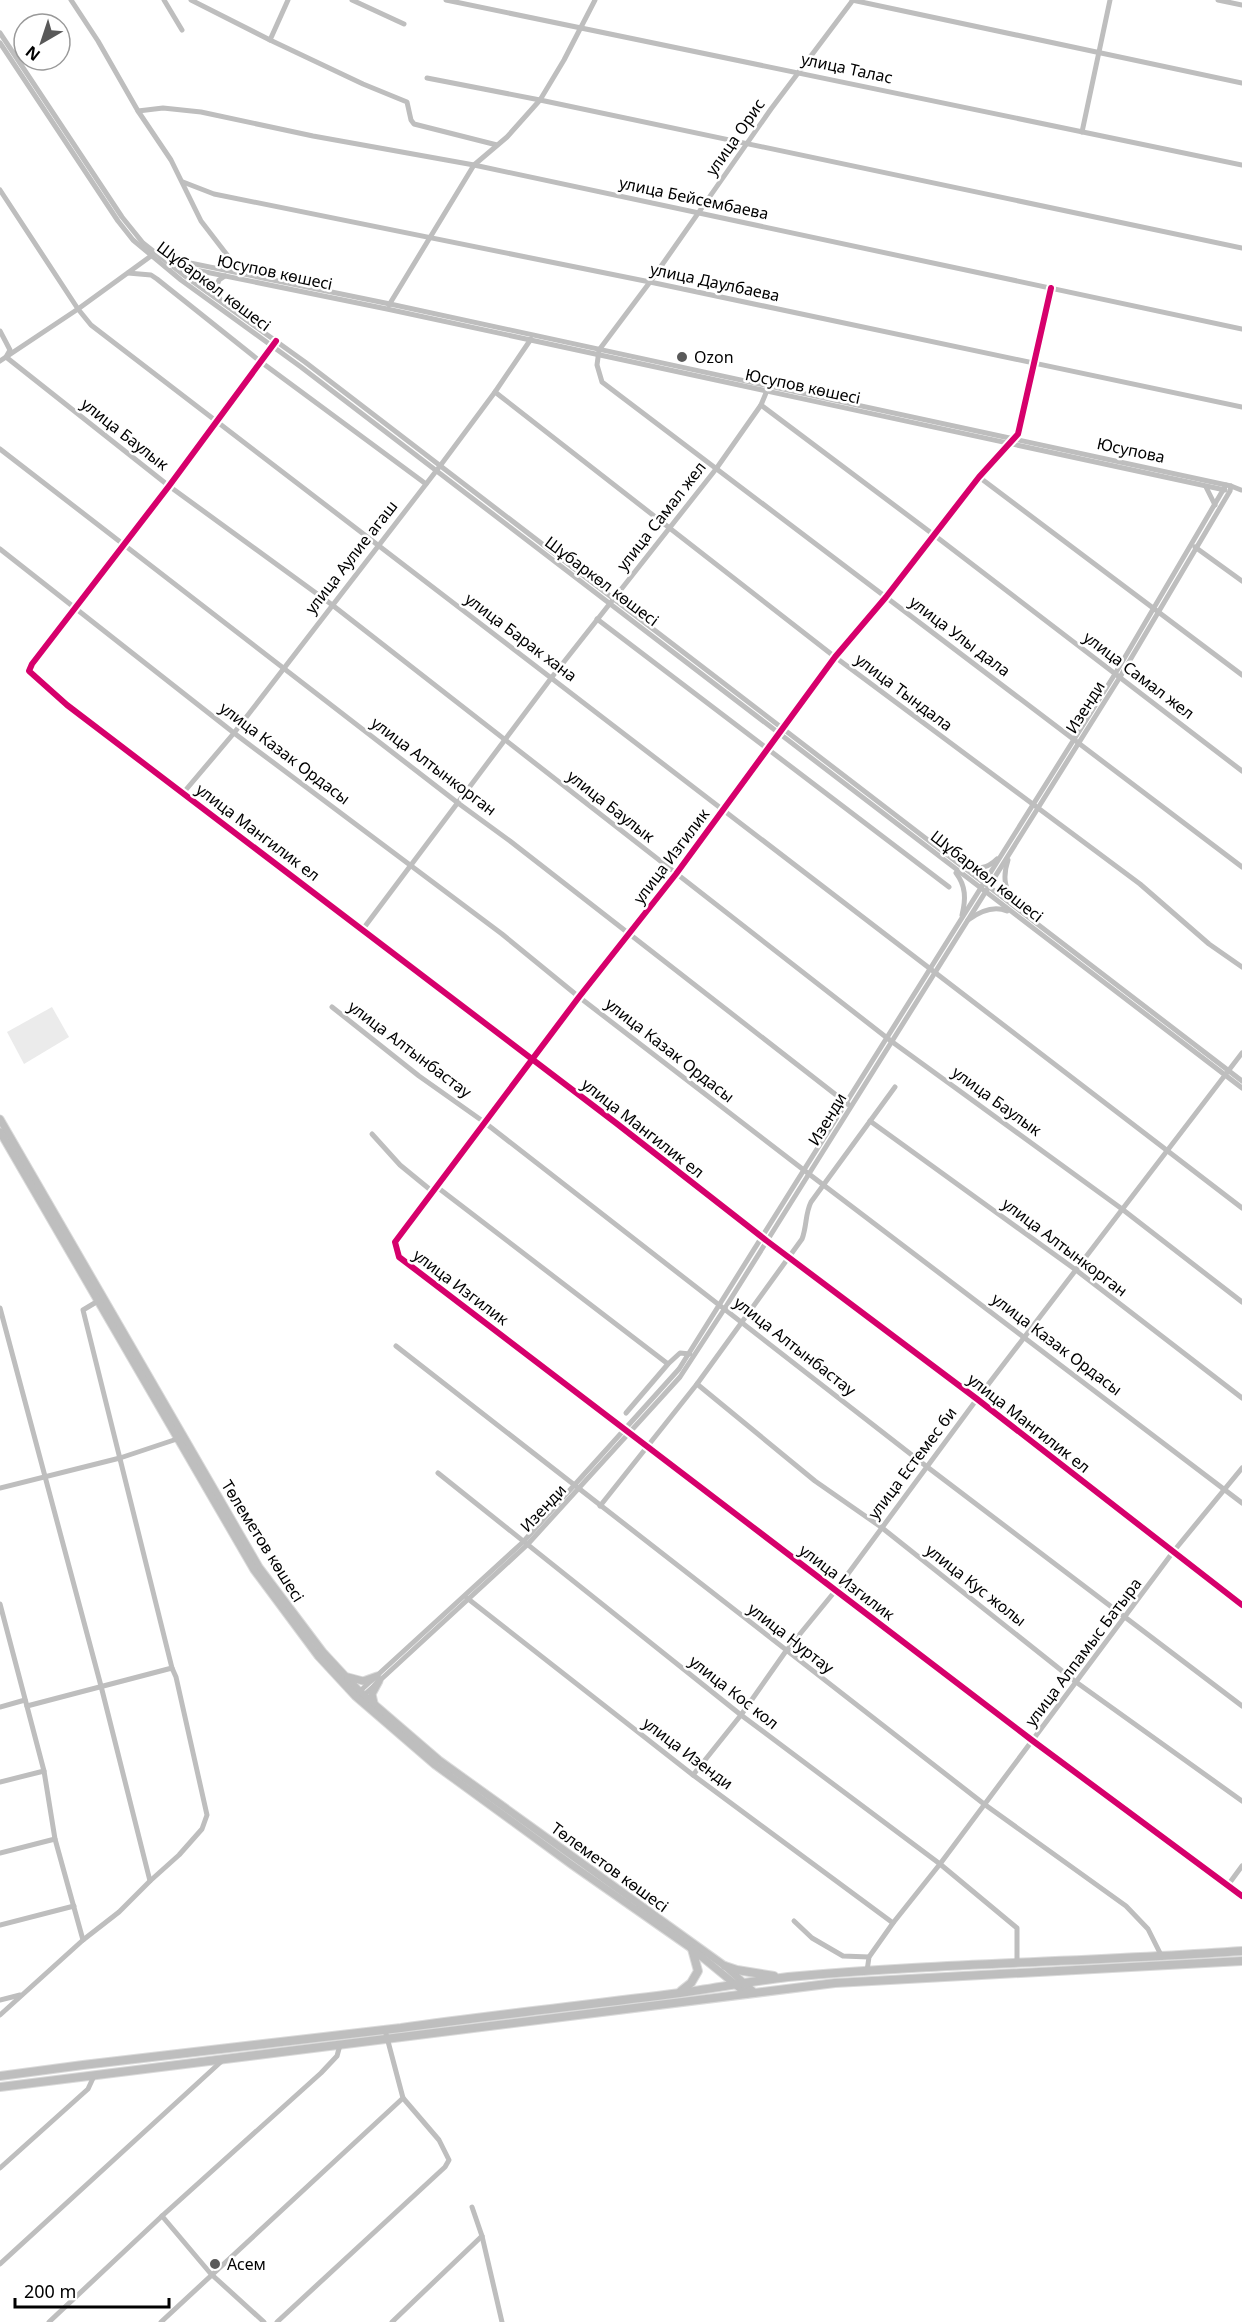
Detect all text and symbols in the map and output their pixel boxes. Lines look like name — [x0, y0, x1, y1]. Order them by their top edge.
north arrow — [12, 12, 72, 72]
text: N — [21, 41, 45, 66]
street label: улица Талас — [799, 48, 895, 88]
street label: улица Орис — [700, 94, 770, 180]
street label: улица Бейсембаева — [617, 171, 771, 225]
street label: Шұбаркөл көшесі — [153, 236, 275, 336]
street label: Юсупов көшесі — [215, 249, 335, 295]
street label: улица Даулбаева — [648, 258, 782, 306]
place label: Ozon — [694, 346, 734, 368]
marker: Ozon — [675, 350, 689, 364]
street label: Юсупов көшесі — [743, 363, 863, 409]
street label: улица Баулык — [77, 393, 174, 475]
street label: Юсупова — [1095, 432, 1167, 468]
street label: улица Самал жел — [611, 457, 711, 575]
street label: улица Аулие агаш — [300, 496, 402, 618]
street label: Шұбаркөл көшесі — [541, 531, 663, 631]
street label: улица Барак хана — [460, 588, 582, 686]
street label: улица Улы дала — [905, 591, 1015, 681]
street label: улица Самал жел — [1079, 626, 1199, 724]
street label: улица Тындала — [851, 648, 957, 736]
street label: Изенди — [1060, 676, 1110, 738]
street label: улица Казак Ордасы — [215, 697, 355, 809]
street label: улица Алтынкорган — [367, 712, 501, 820]
street label: улица Баулык — [563, 765, 660, 847]
street label: улица Мангилик ел — [192, 778, 324, 886]
street label: улица Изгилик — [628, 803, 714, 908]
street label: Шұбаркөл көшесі — [926, 825, 1048, 927]
street label: улица Казак Ордасы — [601, 993, 739, 1107]
street label: улица Алтынбастау — [344, 995, 477, 1103]
street label: улица Баулык — [948, 1061, 1047, 1141]
street label: улица Мангилик ел — [577, 1073, 709, 1183]
street label: Изенди — [803, 1088, 851, 1150]
street label: улица Алтынкорган — [998, 1193, 1132, 1301]
street label: улица Изгилик — [409, 1244, 514, 1330]
street label: улица Казак Ордасы — [987, 1288, 1127, 1400]
street label: улица Алтынбастау — [729, 1291, 861, 1401]
street label: улица Мангилик ел — [963, 1368, 1095, 1478]
street label: улица Естемес би — [863, 1402, 961, 1524]
street label: Төлеметов көшесі — [217, 1476, 309, 1606]
street label: Изенди — [515, 1479, 571, 1537]
street label: улица Изгилик — [795, 1539, 900, 1625]
street label: улица Кус жолы — [921, 1539, 1031, 1631]
street label: улица Алпамыс Батыра — [1020, 1573, 1146, 1731]
street label: улица Нуртау — [743, 1597, 839, 1679]
street label: улица Кос кол — [685, 1650, 783, 1734]
street label: улица Изенди — [638, 1712, 738, 1794]
street label: Төлеметов көшесі — [547, 1817, 673, 1917]
place label: Асем — [227, 2253, 266, 2275]
marker: Асем — [208, 2257, 222, 2271]
scale bar — [15, 2271, 170, 2309]
text: 200 m — [24, 2279, 76, 2303]

